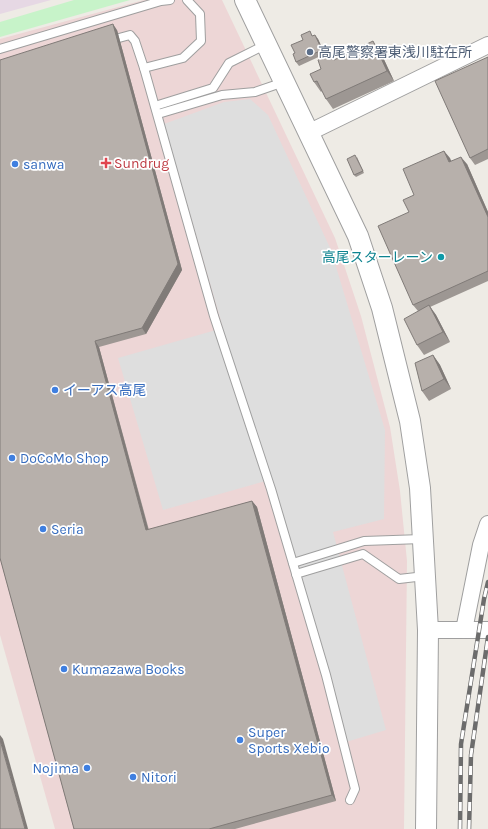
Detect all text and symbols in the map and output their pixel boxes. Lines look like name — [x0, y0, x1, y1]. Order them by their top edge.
place label: 高尾警察署東浅川駐在所 — [318, 44, 472, 61]
marker: 高尾警察署東浅川駐在所 — [305, 47, 315, 57]
place label: Sundrug — [114, 155, 169, 172]
place label: sanwa — [23, 156, 64, 173]
marker: Sundrug — [101, 158, 111, 168]
marker: sanwa — [10, 159, 20, 169]
place label: 高尾スターレーン — [322, 249, 433, 266]
marker: 高尾スターレーン — [436, 252, 446, 262]
place label: イーアス高尾 — [63, 382, 146, 399]
marker: イーアス高尾 — [50, 385, 60, 395]
place label: DoCoMo Shop — [20, 450, 109, 467]
marker: DoCoMo Shop — [7, 453, 17, 463]
place label: Seria — [51, 521, 84, 538]
marker: Seria — [38, 524, 48, 534]
place label: Kumazawa Books — [72, 661, 185, 678]
marker: Kumazawa Books — [59, 664, 69, 674]
place label: Super Sports Xebio — [248, 724, 330, 757]
marker: Super Sports Xebio — [235, 735, 245, 745]
place label: Nojima — [32, 760, 79, 777]
marker: Nojima — [82, 763, 92, 773]
place label: Nitori — [141, 769, 177, 786]
marker: Nitori — [128, 772, 138, 782]

